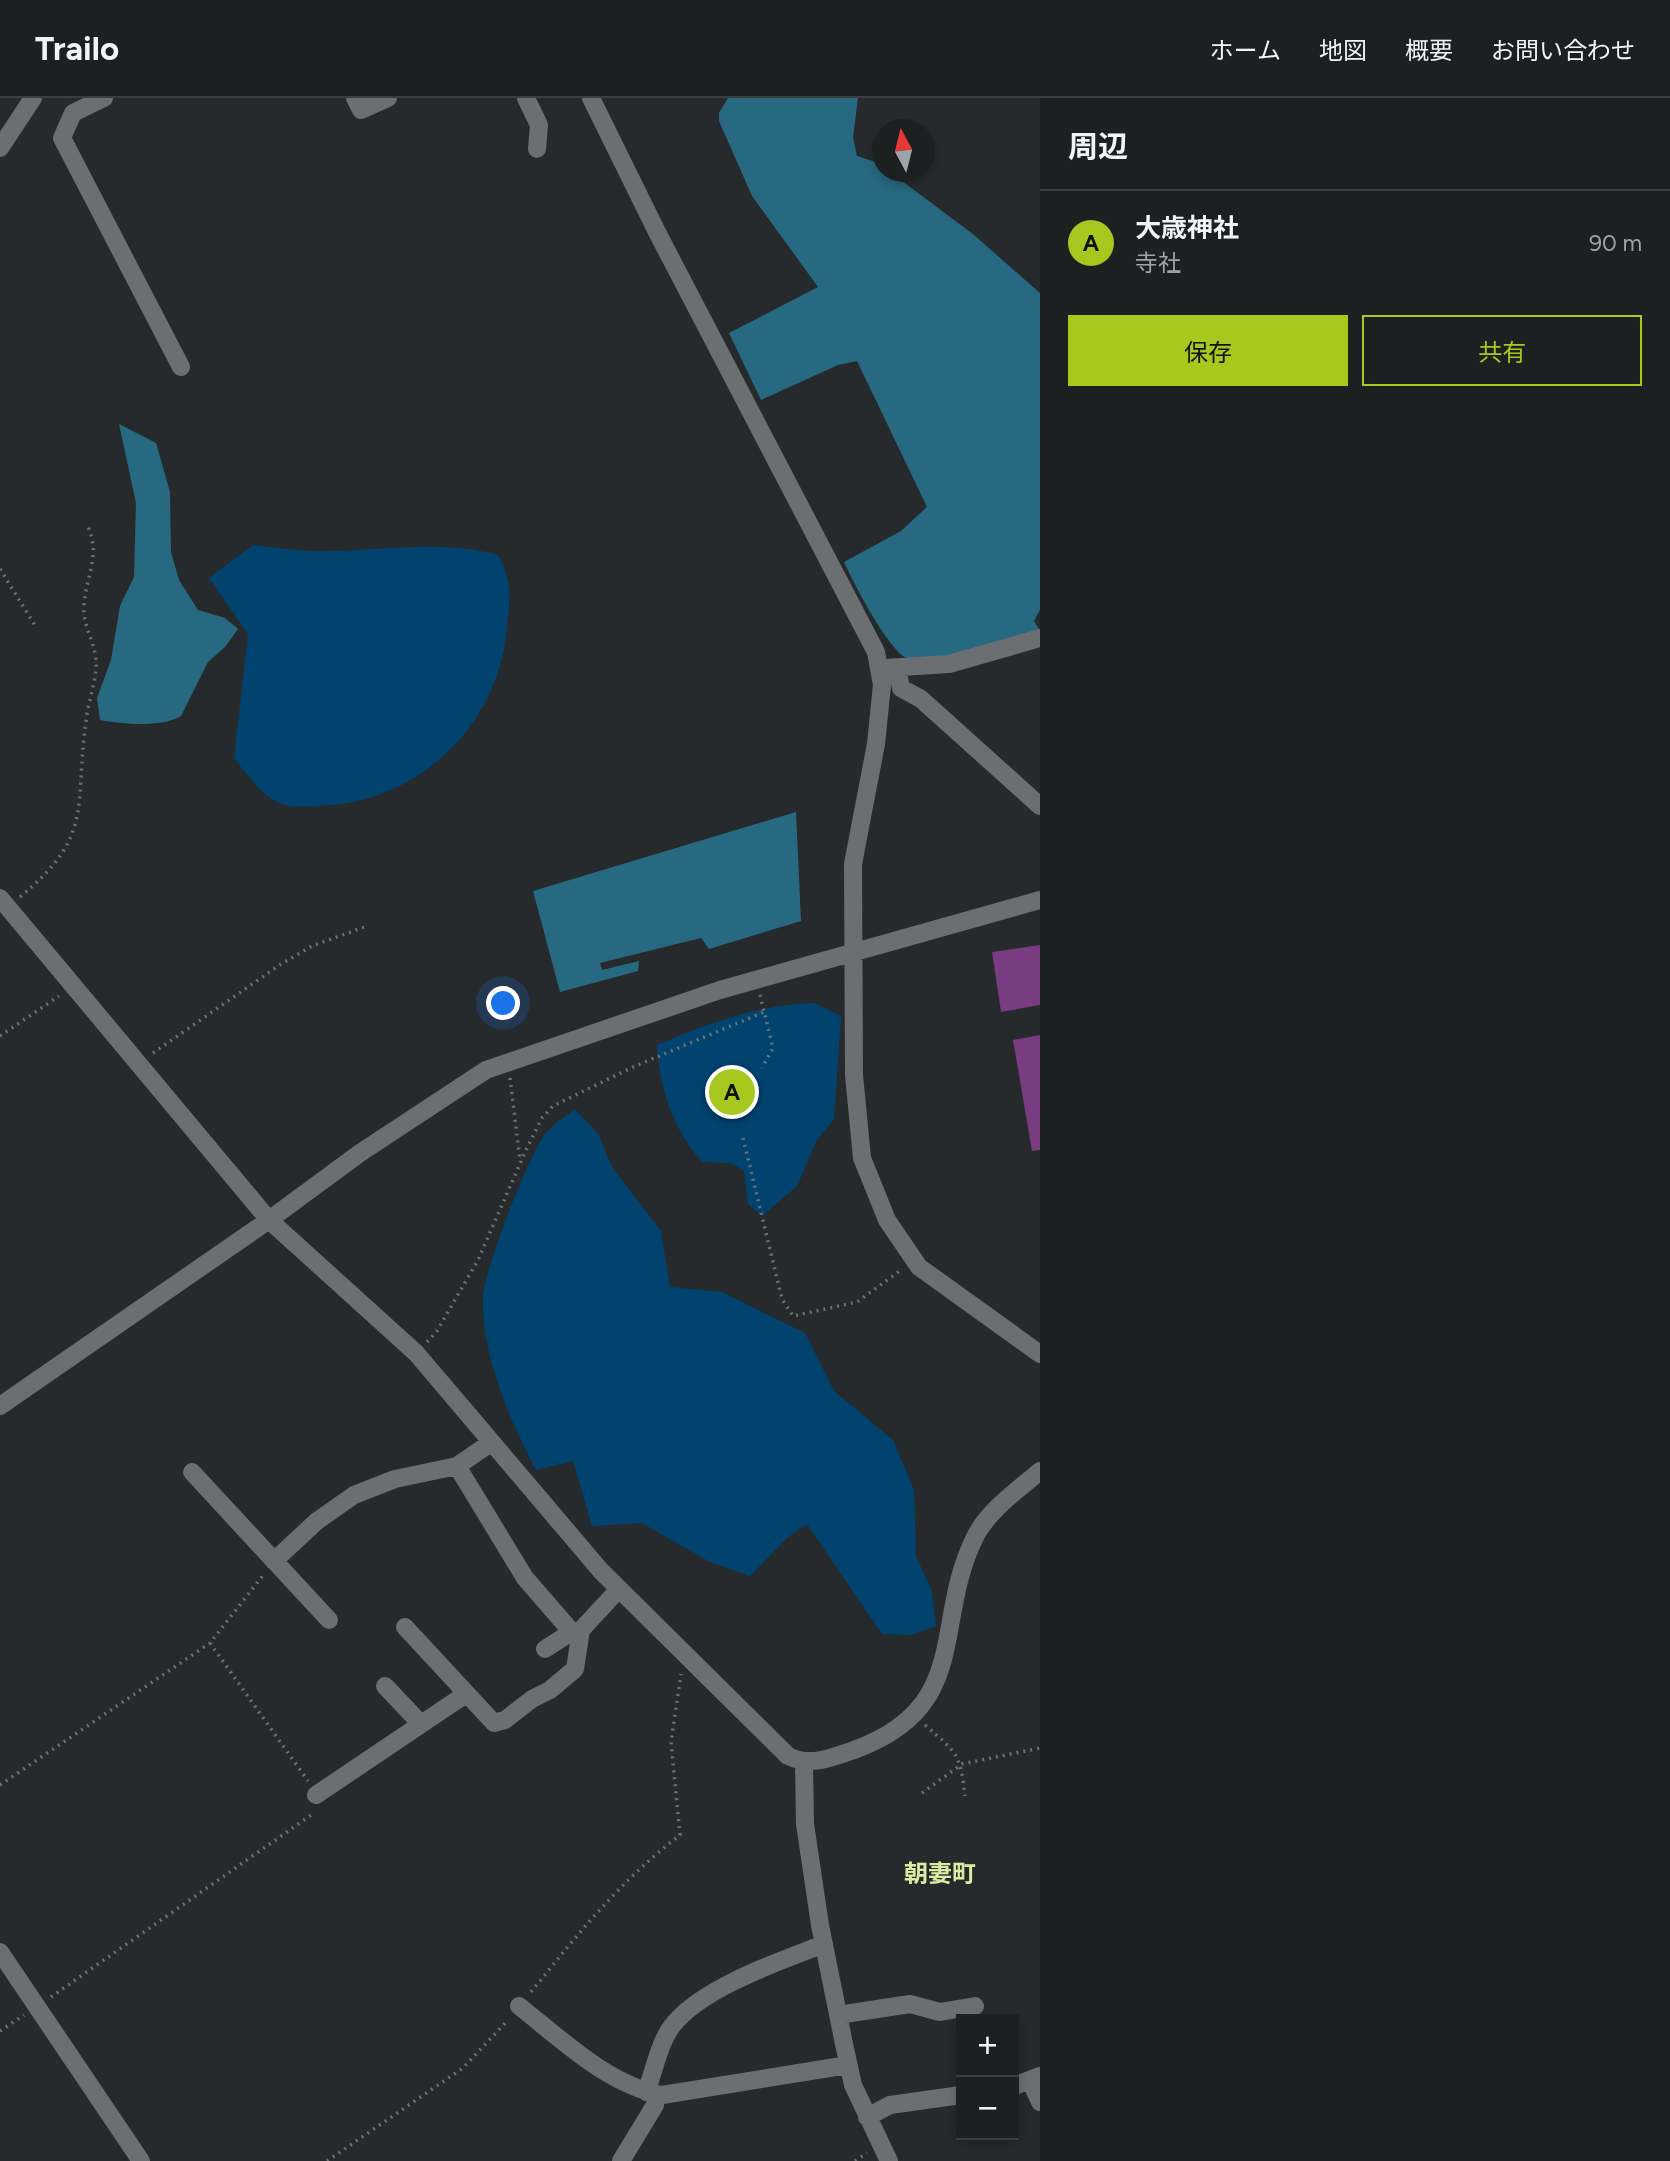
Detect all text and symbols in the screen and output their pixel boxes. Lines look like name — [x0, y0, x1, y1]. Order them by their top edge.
text: Trailo — [35, 29, 119, 68]
text: ホーム — [1210, 36, 1281, 65]
text: 地図 — [1319, 36, 1367, 65]
text: 概要 — [1405, 36, 1453, 65]
text: お問い合わせ — [1491, 36, 1635, 65]
north arrow — [872, 119, 935, 182]
text: 周辺 — [1068, 128, 1128, 165]
text: 大歳神社 — [1135, 212, 1239, 244]
text: A — [1083, 229, 1099, 257]
text: 90 m — [1589, 229, 1642, 257]
text: 寺社 — [1135, 249, 1181, 277]
button: 保存 — [1068, 315, 1348, 386]
button: 共有 — [1362, 315, 1642, 386]
your location — [486, 986, 520, 1020]
pin: A — [709, 1066, 755, 1118]
district label: 朝妻町 — [904, 1859, 976, 1888]
map controls — [956, 2014, 1019, 2140]
button: + — [956, 2014, 1019, 2077]
button: − — [956, 2077, 1019, 2140]

